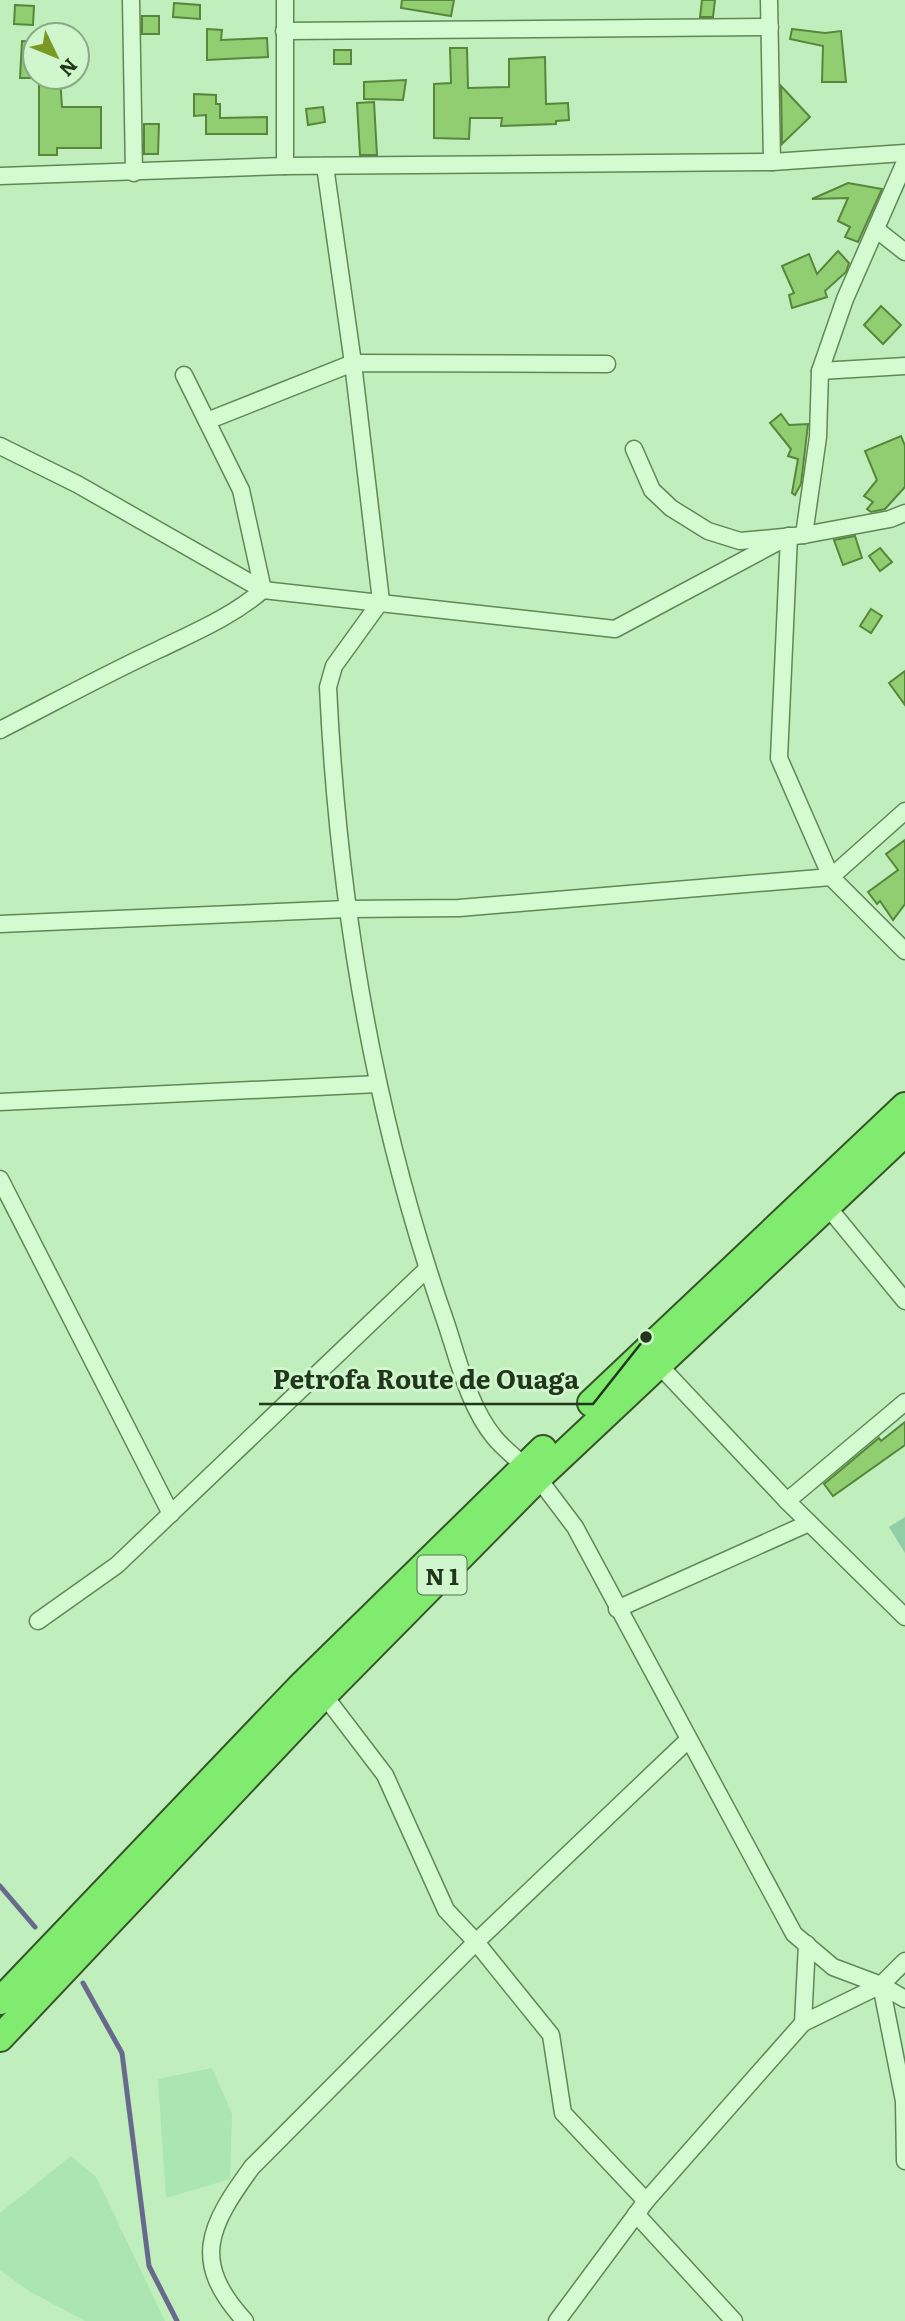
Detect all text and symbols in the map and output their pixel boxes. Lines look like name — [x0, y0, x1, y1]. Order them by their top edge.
north arrow — [21, 21, 91, 91]
text: N — [53, 53, 85, 84]
callout: Petrofa Route de Ouaga — [259, 1357, 593, 1404]
text: Petrofa Route de Ouaga — [273, 1358, 579, 1397]
road number: N 1 — [418, 1556, 466, 1594]

